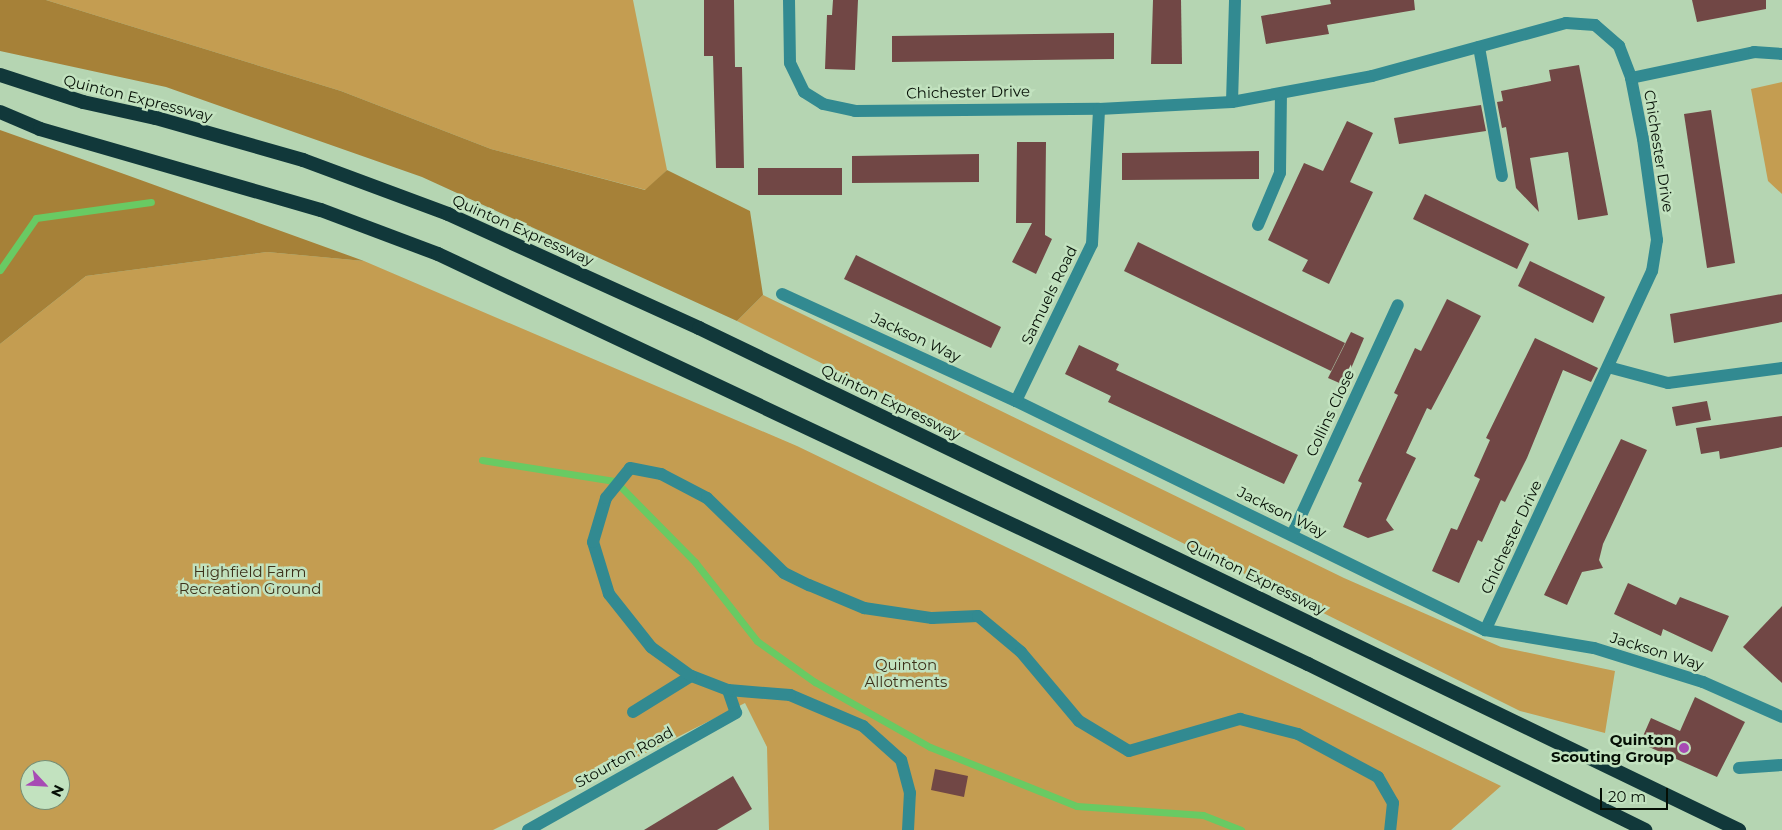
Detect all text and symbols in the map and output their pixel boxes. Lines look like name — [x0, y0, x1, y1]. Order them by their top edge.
street label: Quinton Expressway — [62, 71, 214, 125]
street label: Chichester Drive — [906, 82, 1030, 102]
street label: Chichester Drive — [1640, 88, 1678, 214]
street label: Quinton Expressway — [449, 191, 597, 269]
street label: Samuels Road — [1017, 243, 1081, 347]
street label: Jackson Way — [868, 308, 964, 366]
street label: Quinton Expressway — [818, 360, 964, 444]
street label: Collins Close — [1302, 367, 1358, 459]
street label: Chichester Drive — [1477, 477, 1545, 597]
street label: Jackson Way — [1235, 483, 1329, 541]
street label: Quinton Expressway — [1183, 535, 1329, 619]
park label: Highfield Farm Recreation Ground — [179, 562, 321, 597]
street label: Jackson Way — [1608, 628, 1706, 674]
park label: Quinton Allotments — [865, 655, 947, 690]
street label: Stourton Road — [572, 723, 676, 791]
place label: Quinton Scouting Group — [1551, 730, 1674, 765]
marker: Quinton Scouting Group — [1678, 742, 1690, 754]
north arrow — [20, 760, 70, 810]
scale bar — [1602, 778, 1670, 810]
text: N — [47, 782, 68, 800]
text: 20 m — [1608, 787, 1646, 806]

